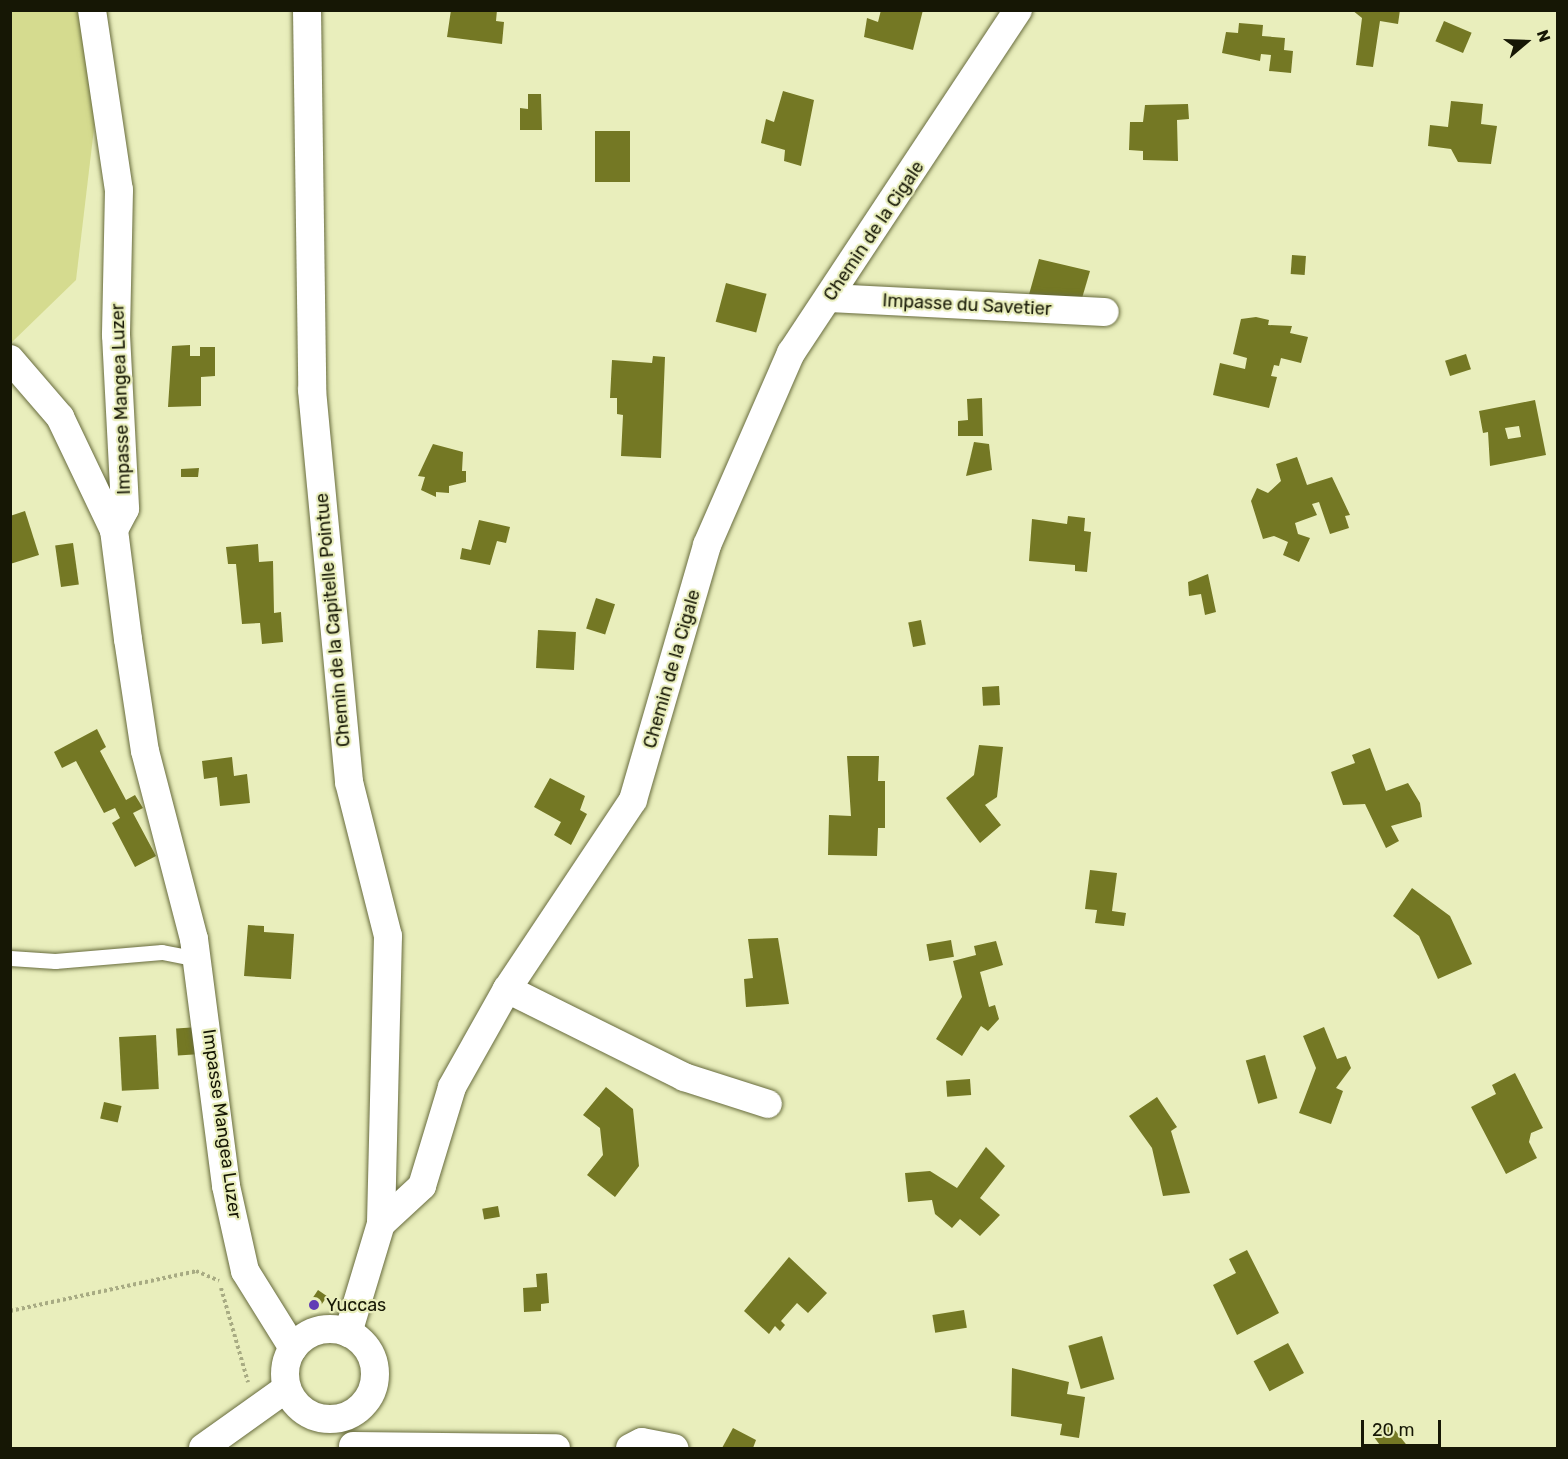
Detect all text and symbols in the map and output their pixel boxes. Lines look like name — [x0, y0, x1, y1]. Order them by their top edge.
north arrow — [1496, 12, 1556, 72]
text: N — [1533, 27, 1554, 45]
street label: Chemin de la Cigale — [819, 157, 929, 305]
street label: Impasse du Savetier — [882, 290, 1052, 320]
street label: Impasse Mangea Luzer — [107, 303, 135, 495]
street label: Chemin de la Capitelle Pointue — [311, 492, 355, 748]
street label: Chemin de la Cigale — [639, 587, 705, 751]
street label: Impasse Mangea Luzer — [198, 1028, 246, 1220]
place label: Yuccas — [326, 1294, 386, 1316]
marker: Yuccas — [307, 1298, 321, 1312]
scale bar — [1364, 1408, 1444, 1446]
text: 20 m — [1372, 1419, 1414, 1441]

